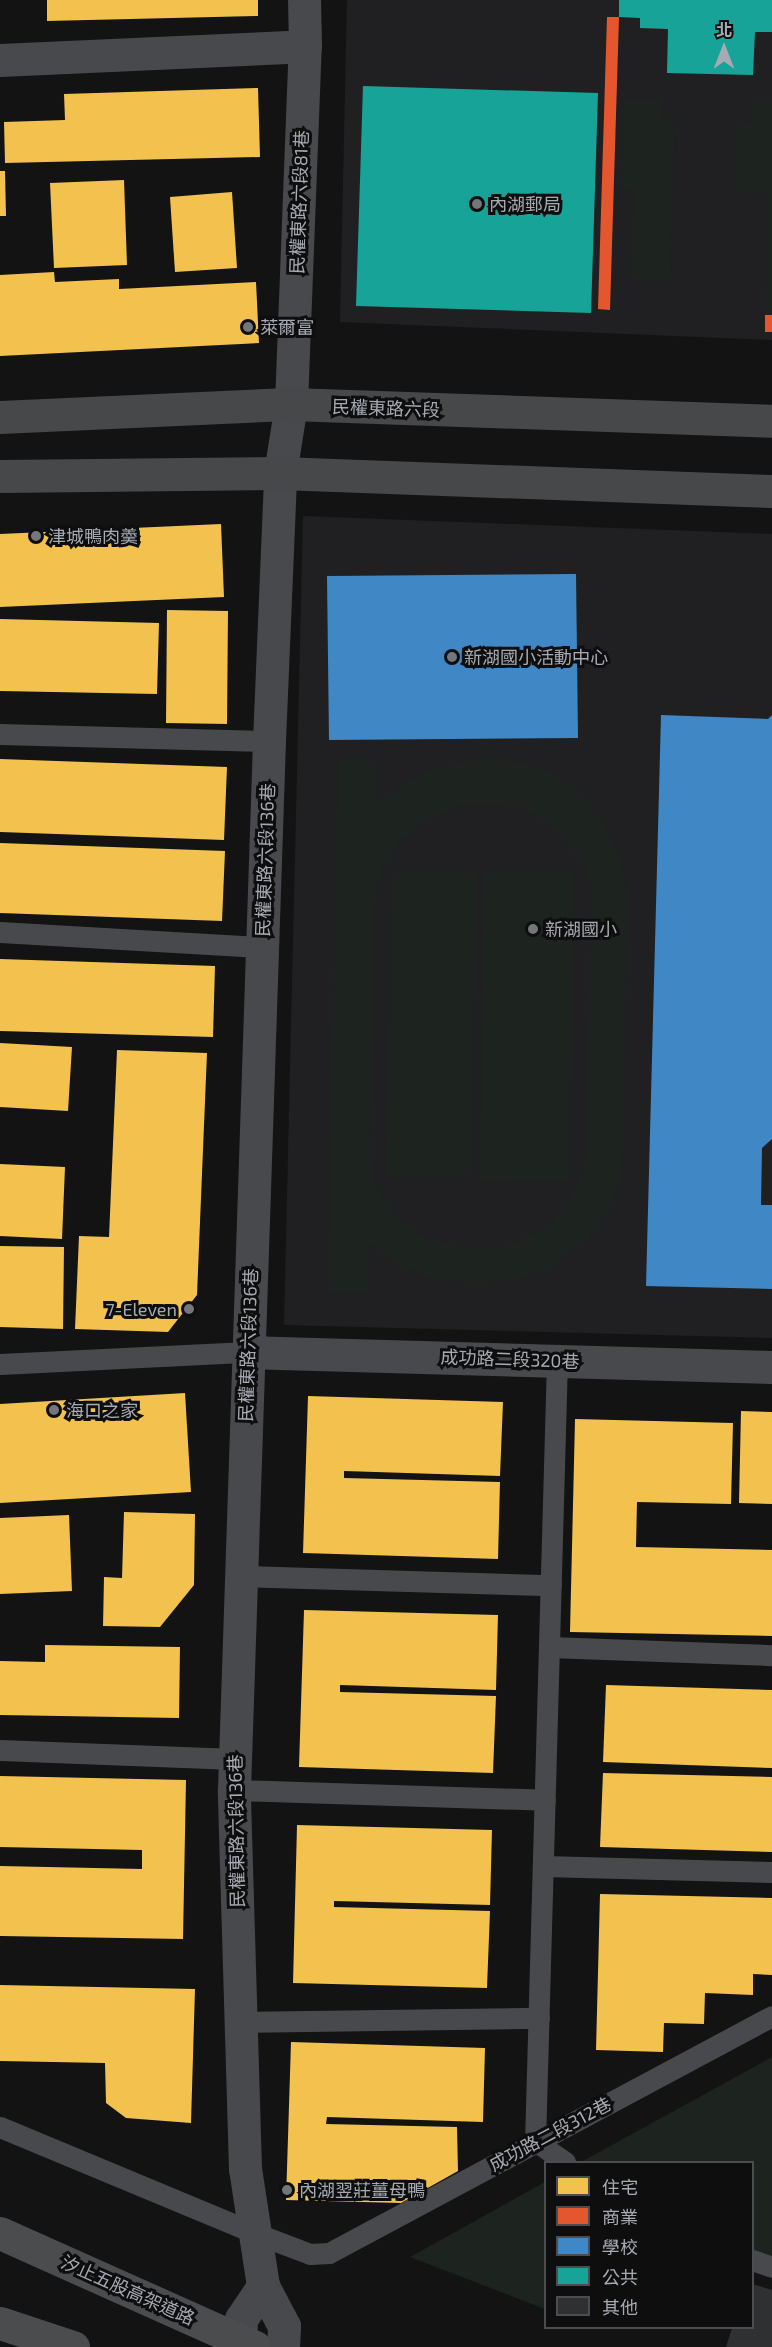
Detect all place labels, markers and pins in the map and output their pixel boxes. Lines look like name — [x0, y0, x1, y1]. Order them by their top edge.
place label: 內湖郵局 — [489, 193, 561, 215]
marker: 內湖郵局 — [470, 197, 484, 211]
place label: 萊爾富 — [260, 316, 314, 338]
marker: 萊爾富 — [241, 320, 255, 334]
place label: 津城鴨肉羮 — [48, 525, 138, 547]
marker: 津城鴨肉羮 — [29, 529, 43, 543]
place label: 新湖國小活動中心 — [464, 646, 608, 668]
marker: 新湖國小活動中心 — [445, 650, 459, 664]
place label: 新湖國小 — [545, 918, 617, 940]
marker: 新湖國小 — [526, 922, 540, 936]
place label: 7-Eleven — [105, 1298, 177, 1320]
marker: 7-Eleven — [182, 1302, 196, 1316]
place label: 海口之家 — [66, 1399, 138, 1421]
marker: 海口之家 — [47, 1403, 61, 1417]
place label: 內湖翌莊薑母鴨 — [299, 2179, 425, 2201]
marker: 內湖翌莊薑母鴨 — [280, 2183, 294, 2197]

